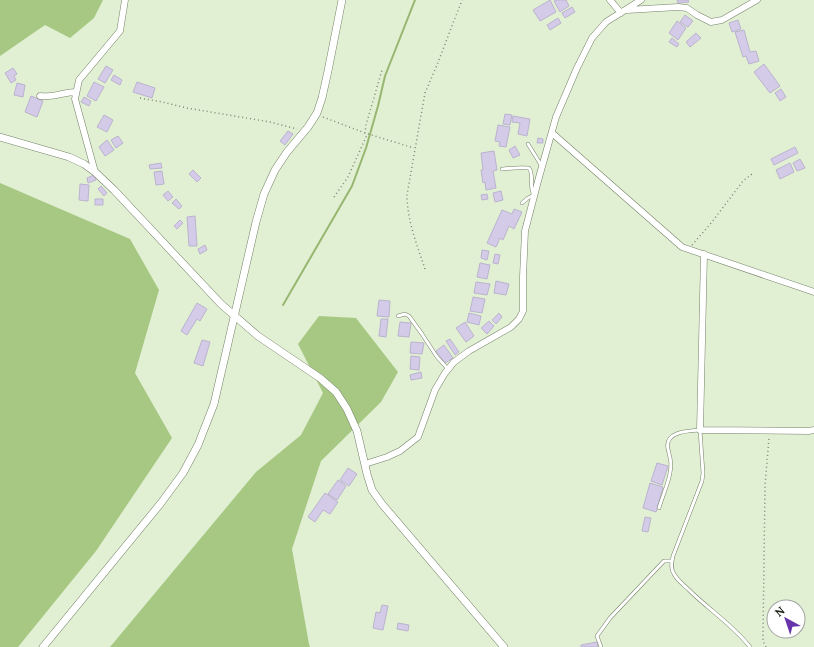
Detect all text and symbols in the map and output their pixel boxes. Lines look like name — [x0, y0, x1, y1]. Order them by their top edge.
north arrow — [766, 599, 806, 639]
text: N — [772, 603, 788, 619]

